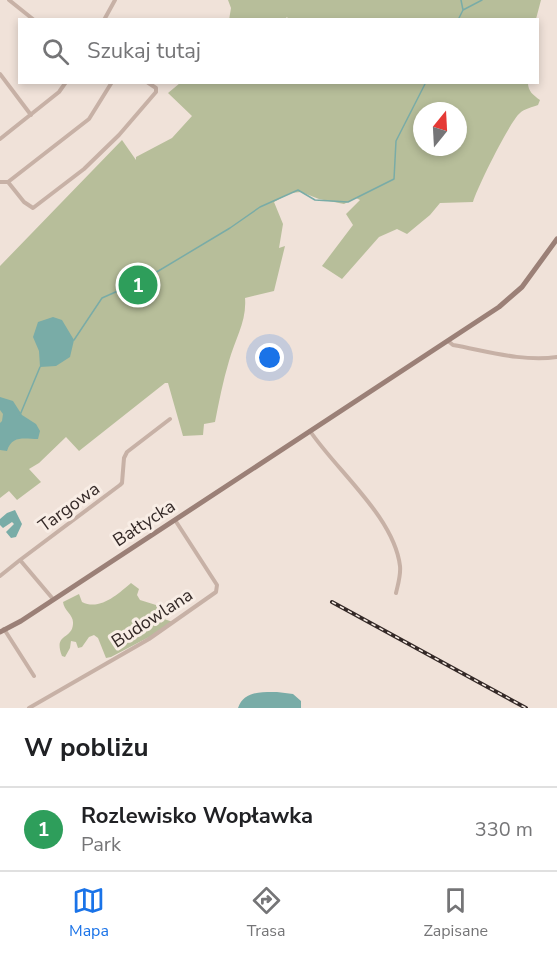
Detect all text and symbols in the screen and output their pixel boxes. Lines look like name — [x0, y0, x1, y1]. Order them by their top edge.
search box — [18, 18, 539, 84]
icon: search — [39, 35, 72, 68]
text: Szukaj tutaj — [87, 36, 201, 66]
north arrow — [413, 102, 467, 156]
pin: 1 — [118, 262, 158, 308]
your location — [255, 343, 284, 372]
street label: Targowa — [34, 477, 104, 537]
street label: Bałtycka — [108, 494, 180, 552]
street label: Budowlana — [107, 583, 197, 653]
text: W pobliżu — [24, 730, 148, 765]
text: Rozlewisko Wopławka — [81, 801, 313, 831]
text: 1 — [38, 816, 50, 843]
text: 330 m — [475, 816, 533, 843]
text: Park — [81, 831, 121, 858]
tab: Mapa — [69, 884, 109, 942]
tab: Trasa — [247, 884, 286, 942]
tab: Zapisane — [423, 884, 488, 942]

